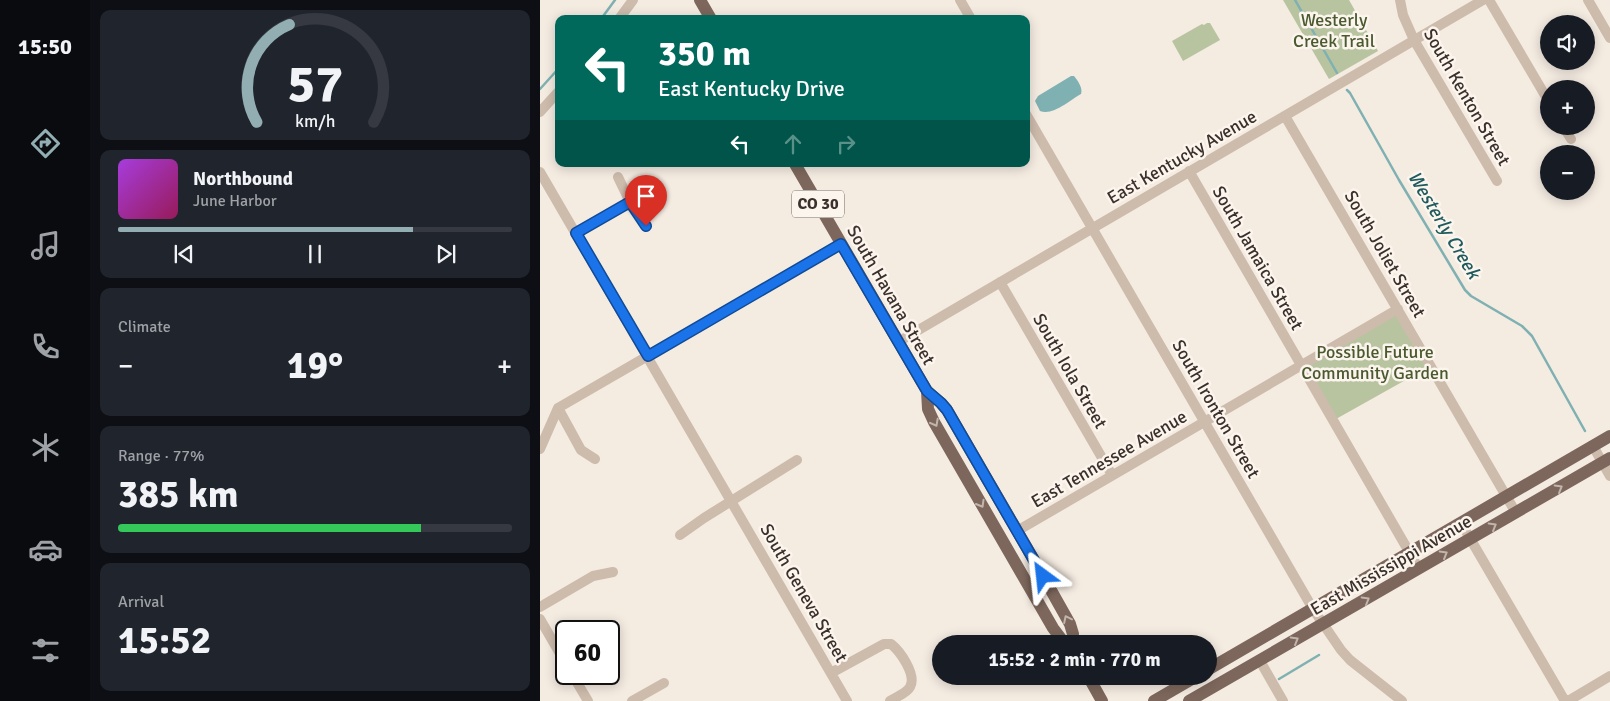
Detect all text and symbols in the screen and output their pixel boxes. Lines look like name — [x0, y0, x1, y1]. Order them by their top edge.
park label: Westerly Creek Trail — [1293, 9, 1375, 52]
map controls — [1540, 15, 1595, 200]
button: sound — [1540, 15, 1595, 70]
street label: South Kenton Street — [1419, 25, 1515, 169]
text: 350 m — [658, 32, 751, 75]
text: 15:50 — [18, 33, 72, 60]
icon: left — [575, 35, 640, 100]
text: 57 — [287, 52, 343, 116]
text: East Kentucky Drive — [658, 75, 845, 102]
button: + — [1540, 80, 1595, 135]
street label: East Kentucky Avenue — [1103, 105, 1261, 209]
text: km/h — [295, 110, 335, 132]
icon: directions — [28, 126, 63, 161]
icon: left — [726, 130, 754, 158]
icon: ahead — [779, 130, 807, 158]
icon: right — [832, 130, 860, 158]
button: − — [1540, 145, 1595, 200]
text: Northbound — [193, 167, 293, 191]
water label: Westerly Creek — [1402, 167, 1486, 284]
pin — [625, 175, 667, 226]
icon: arrive — [632, 182, 660, 210]
street label: South Jamaica Street — [1208, 182, 1308, 334]
street label: South Joliet Street — [1340, 187, 1430, 321]
road number: CO 30 — [792, 190, 844, 218]
text: June Harbor — [193, 191, 277, 211]
street label: South Havana Street — [842, 221, 940, 369]
icon: music — [28, 228, 63, 263]
icon: previous — [170, 240, 198, 268]
icon: pause — [301, 240, 329, 268]
icon: next — [432, 240, 460, 268]
street label: South Iola Street — [1028, 310, 1112, 432]
text: Climate — [118, 317, 171, 337]
icon: phone — [28, 329, 63, 364]
street label: South Ironton Street — [1167, 336, 1265, 482]
park label: Possible Future Community Garden — [1301, 341, 1449, 384]
text: 19° — [287, 342, 343, 389]
text: − — [118, 349, 133, 383]
text: + — [497, 349, 512, 383]
street label: East Tennessee Avenue — [1027, 405, 1191, 513]
one-way arrow — [928, 417, 938, 426]
icon: climate — [28, 430, 63, 465]
text: Range · 77% — [118, 446, 204, 466]
text: 385 km — [118, 471, 239, 518]
one-way arrow — [1553, 484, 1562, 494]
one-way arrow — [975, 499, 985, 508]
street label: East Mississippi Avenue — [1307, 510, 1475, 620]
street label: South Geneva Street — [755, 520, 853, 666]
one-way arrow — [1488, 522, 1497, 532]
icon: car — [28, 532, 63, 567]
position arrow — [1016, 549, 1068, 601]
one-way arrow — [1439, 551, 1448, 561]
text: Arrival — [118, 592, 164, 612]
one-way arrow — [1360, 596, 1369, 606]
one-way arrow — [1063, 615, 1073, 624]
text: 15:52 — [118, 617, 211, 664]
speed limit sign: 60 — [555, 620, 620, 685]
icon: filters — [28, 633, 63, 668]
one-way arrow — [1290, 636, 1299, 646]
text: 15:52 · 2 min · 770 m — [988, 648, 1161, 672]

